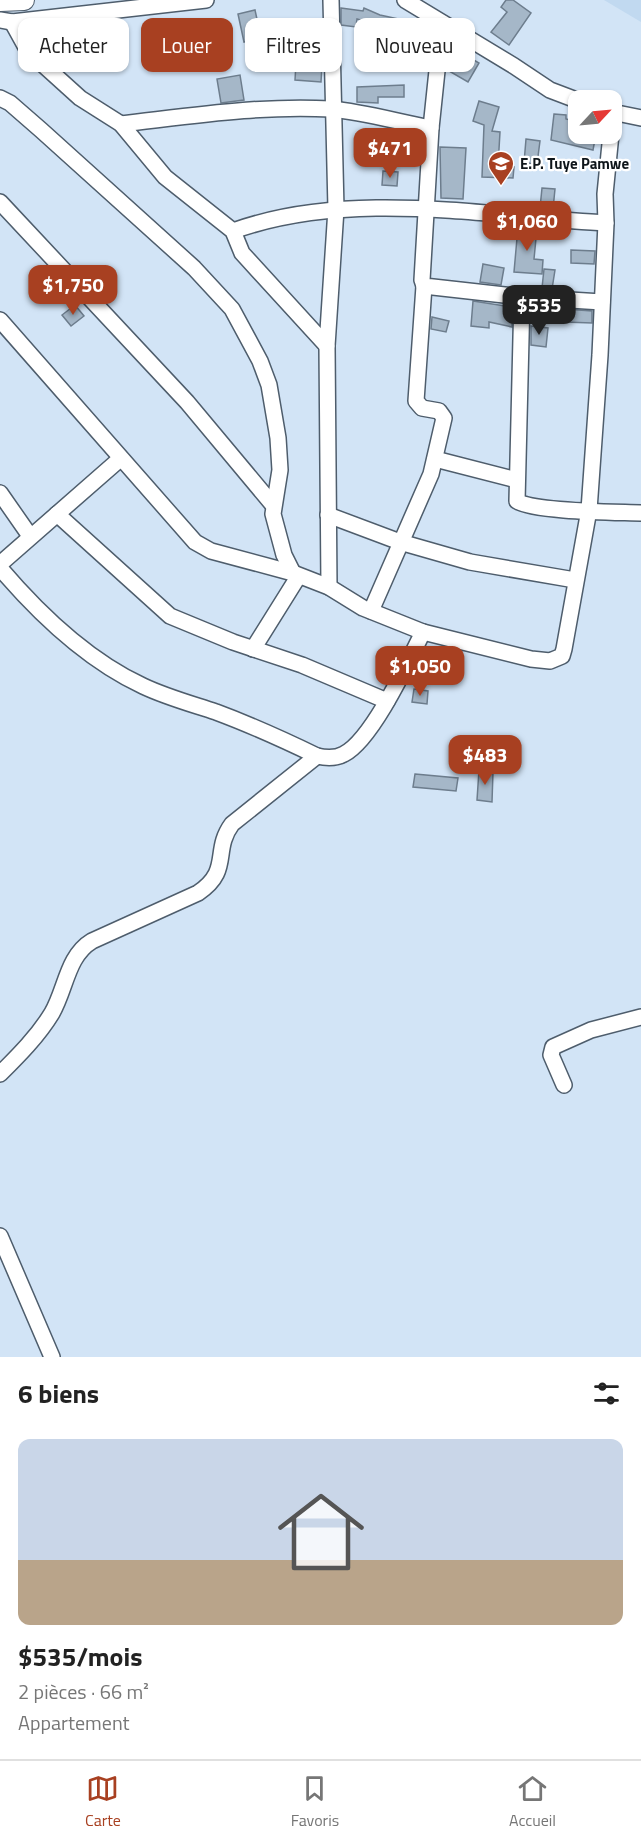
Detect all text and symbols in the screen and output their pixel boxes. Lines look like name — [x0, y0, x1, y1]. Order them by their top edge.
chip: Acheter — [18, 18, 129, 72]
chip: Louer — [141, 18, 233, 72]
chip: Filtres — [245, 18, 342, 72]
chip: Nouveau — [354, 18, 475, 72]
north arrow — [568, 90, 622, 144]
map controls — [568, 90, 622, 144]
pin: $471 — [354, 128, 426, 179]
text: $471 — [368, 132, 412, 163]
school or university icon: E.P. Tuye Pamwe — [486, 149, 516, 187]
place label: E.P. Tuye Pamwe — [520, 152, 629, 175]
pin: $1,060 — [478, 201, 576, 252]
text: $1,060 — [496, 205, 558, 236]
pin: $1,750 — [24, 265, 122, 316]
text: $1,750 — [42, 269, 104, 300]
pin: $535 — [503, 285, 575, 336]
text: $535 — [517, 289, 561, 320]
pin: $1,050 — [371, 646, 469, 697]
text: $1,050 — [389, 650, 451, 681]
pin: $483 — [449, 735, 521, 786]
text: $483 — [463, 739, 507, 770]
text: 6 biens — [18, 1374, 99, 1413]
icon: filters — [590, 1377, 623, 1410]
icon: home — [267, 1478, 375, 1586]
text: $535/mois — [18, 1637, 142, 1676]
text: 2 pièces · 66 m² — [18, 1676, 149, 1707]
text: Appartement — [18, 1707, 130, 1738]
tab: Carte — [85, 1772, 121, 1832]
tab: Favoris — [291, 1772, 339, 1832]
tab: Accueil — [509, 1772, 556, 1832]

